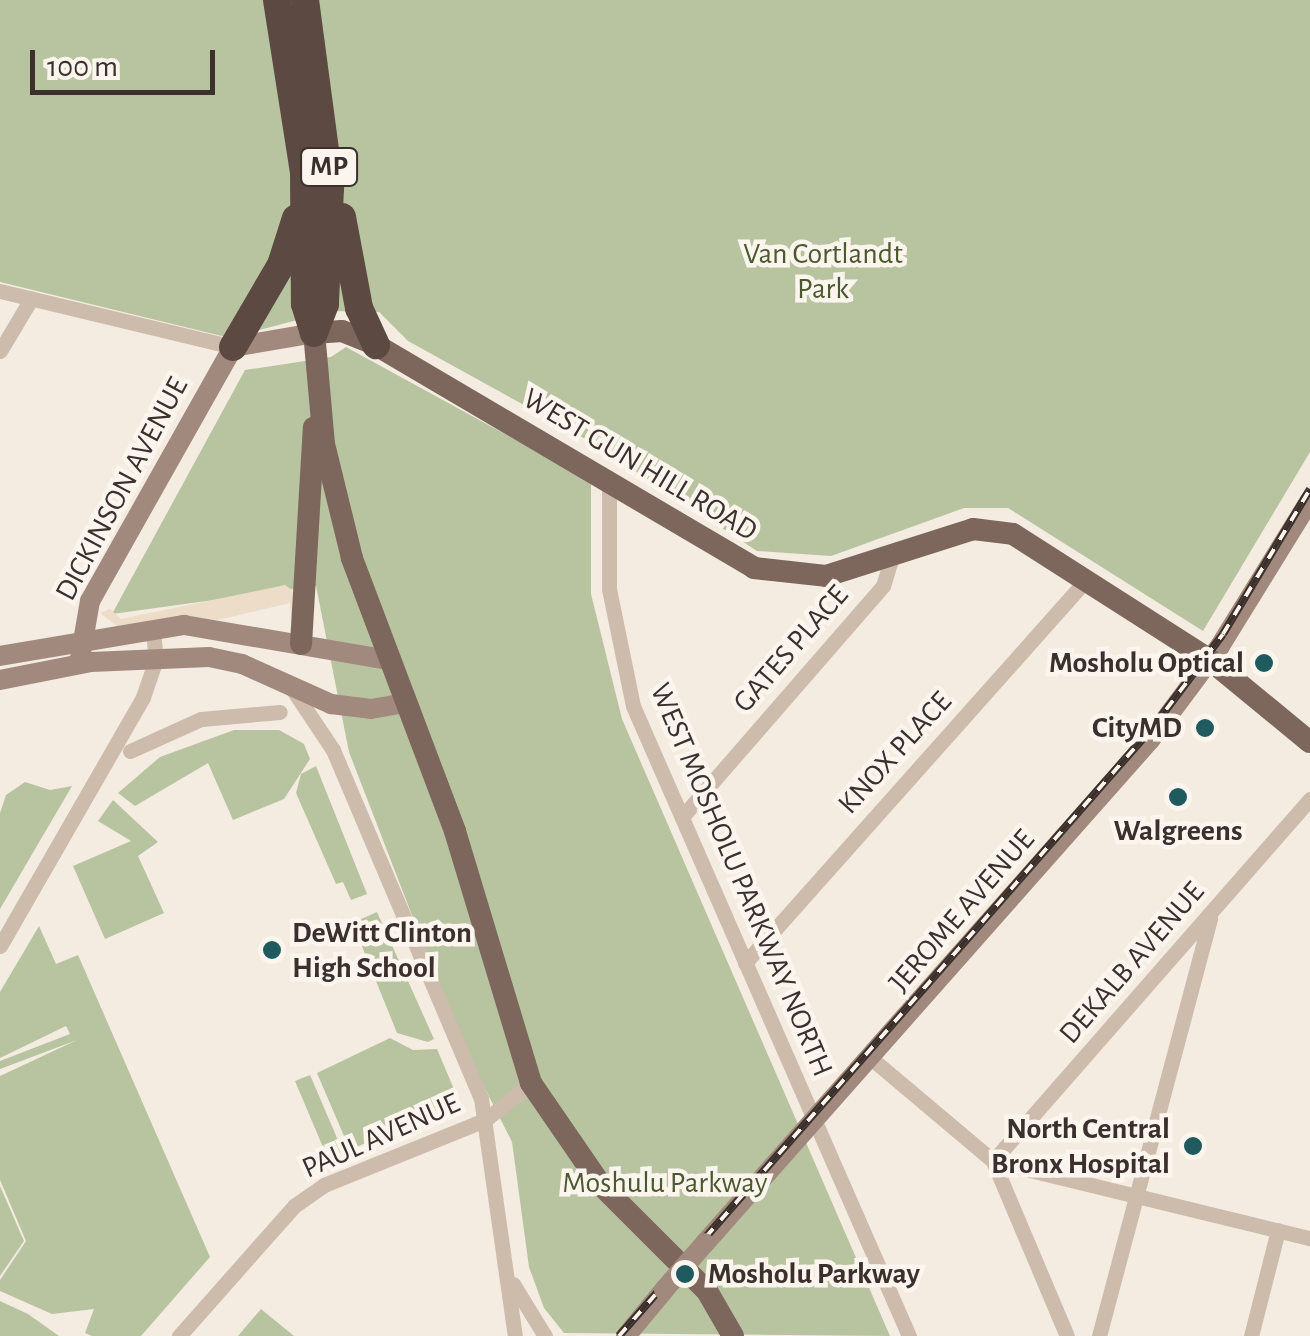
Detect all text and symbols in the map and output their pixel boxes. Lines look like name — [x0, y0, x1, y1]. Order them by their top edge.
scale bar — [35, 30, 220, 92]
text: 100 m — [47, 52, 118, 82]
road number: MP — [299, 144, 359, 190]
park label: Van Cortlandt Park — [743, 236, 903, 306]
street label: DICKINSON AVENUE — [48, 371, 196, 607]
street label: WEST GUN HILL ROAD — [516, 381, 764, 549]
street label: GATES PLACE — [726, 578, 856, 720]
place label: Mosholu Optical — [1049, 645, 1244, 681]
marker: Mosholu Optical — [1253, 652, 1275, 674]
street label: WEST MOSHOLU PARKWAY NORTH — [642, 678, 840, 1082]
street label: KNOX PLACE — [831, 684, 959, 822]
place label: CityMD — [1092, 710, 1182, 746]
marker: CityMD — [1192, 715, 1218, 741]
marker: Walgreens — [1167, 786, 1189, 808]
place label: Walgreens — [1114, 813, 1242, 849]
street label: JEROME AVENUE — [881, 822, 1043, 1000]
street label: DEKALB AVENUE — [1052, 875, 1212, 1051]
place label: DeWitt Clinton High School — [292, 915, 472, 986]
marker: DeWitt Clinton High School — [261, 939, 283, 961]
street label: PAUL AVENUE — [297, 1085, 465, 1187]
place label: North Central Bronx Hospital — [991, 1111, 1170, 1182]
marker: North Central Bronx Hospital — [1180, 1133, 1206, 1159]
park label: Moshulu Parkway — [562, 1165, 768, 1201]
place label: Mosholu Parkway — [708, 1256, 920, 1292]
marker: Mosholu Parkway — [672, 1261, 698, 1287]

